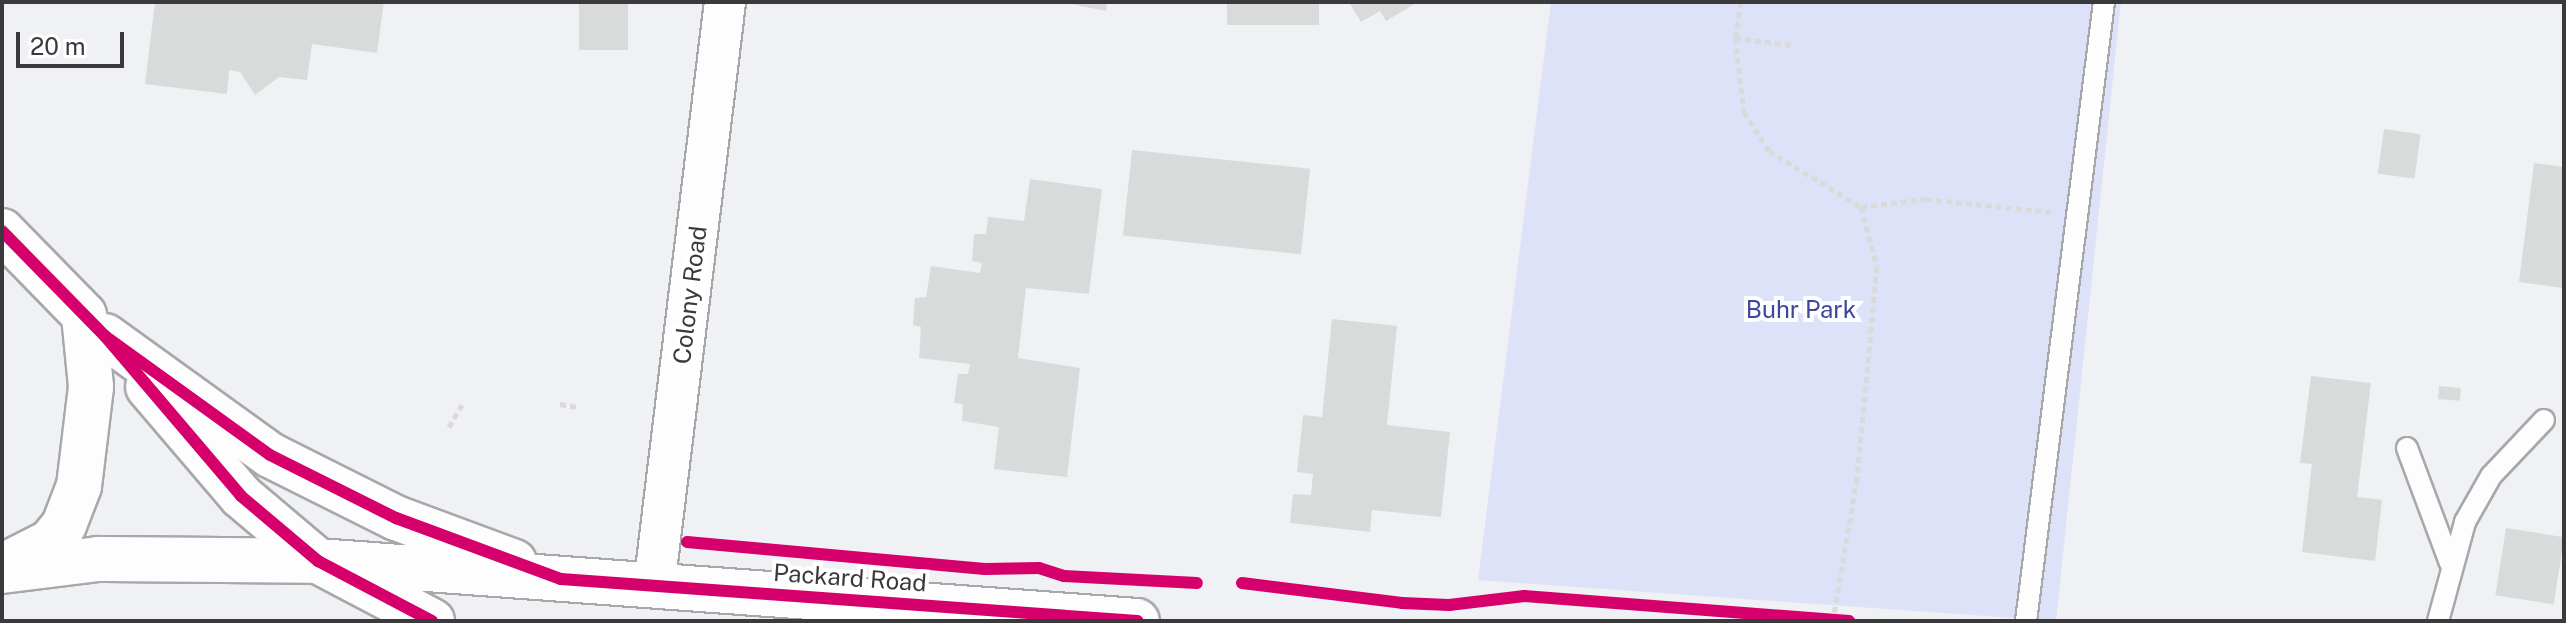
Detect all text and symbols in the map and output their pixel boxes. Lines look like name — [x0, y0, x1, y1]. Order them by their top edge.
scale bar — [20, 16, 128, 66]
text: 20 m — [30, 32, 86, 60]
street label: Colony Road — [667, 224, 713, 366]
park label: Buhr Park — [1746, 296, 1856, 324]
street label: Packard Road — [772, 558, 928, 598]

